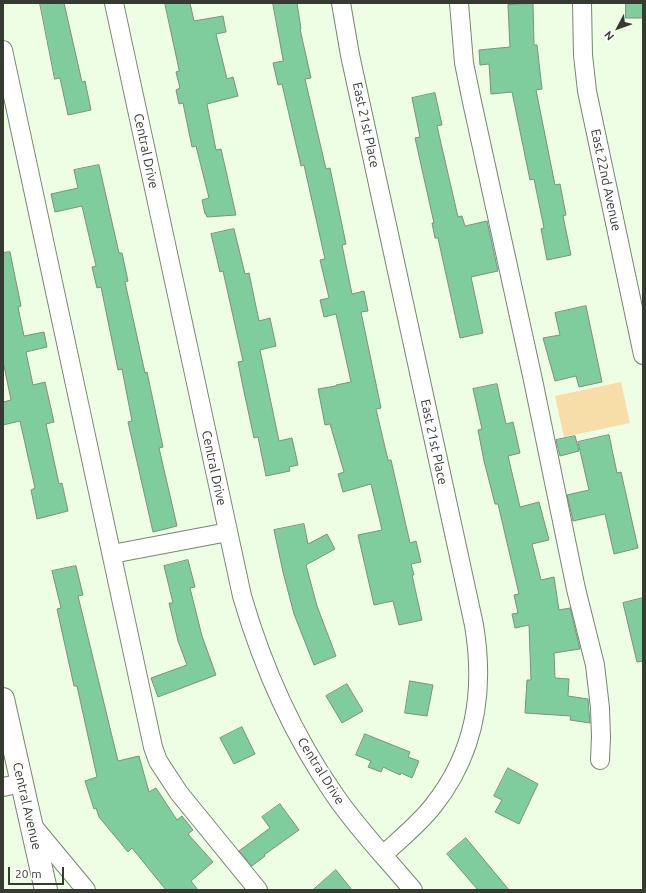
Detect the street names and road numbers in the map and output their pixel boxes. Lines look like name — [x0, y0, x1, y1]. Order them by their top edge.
street label: East 21st Place — [349, 81, 383, 169]
street label: Central Drive — [130, 112, 162, 190]
street label: East 22nd Avenue — [588, 127, 624, 233]
street label: East 21st Place — [417, 398, 451, 486]
street label: Central Drive — [198, 429, 230, 507]
street label: Central Drive — [294, 734, 348, 808]
street label: Central Avenue — [9, 761, 45, 851]

